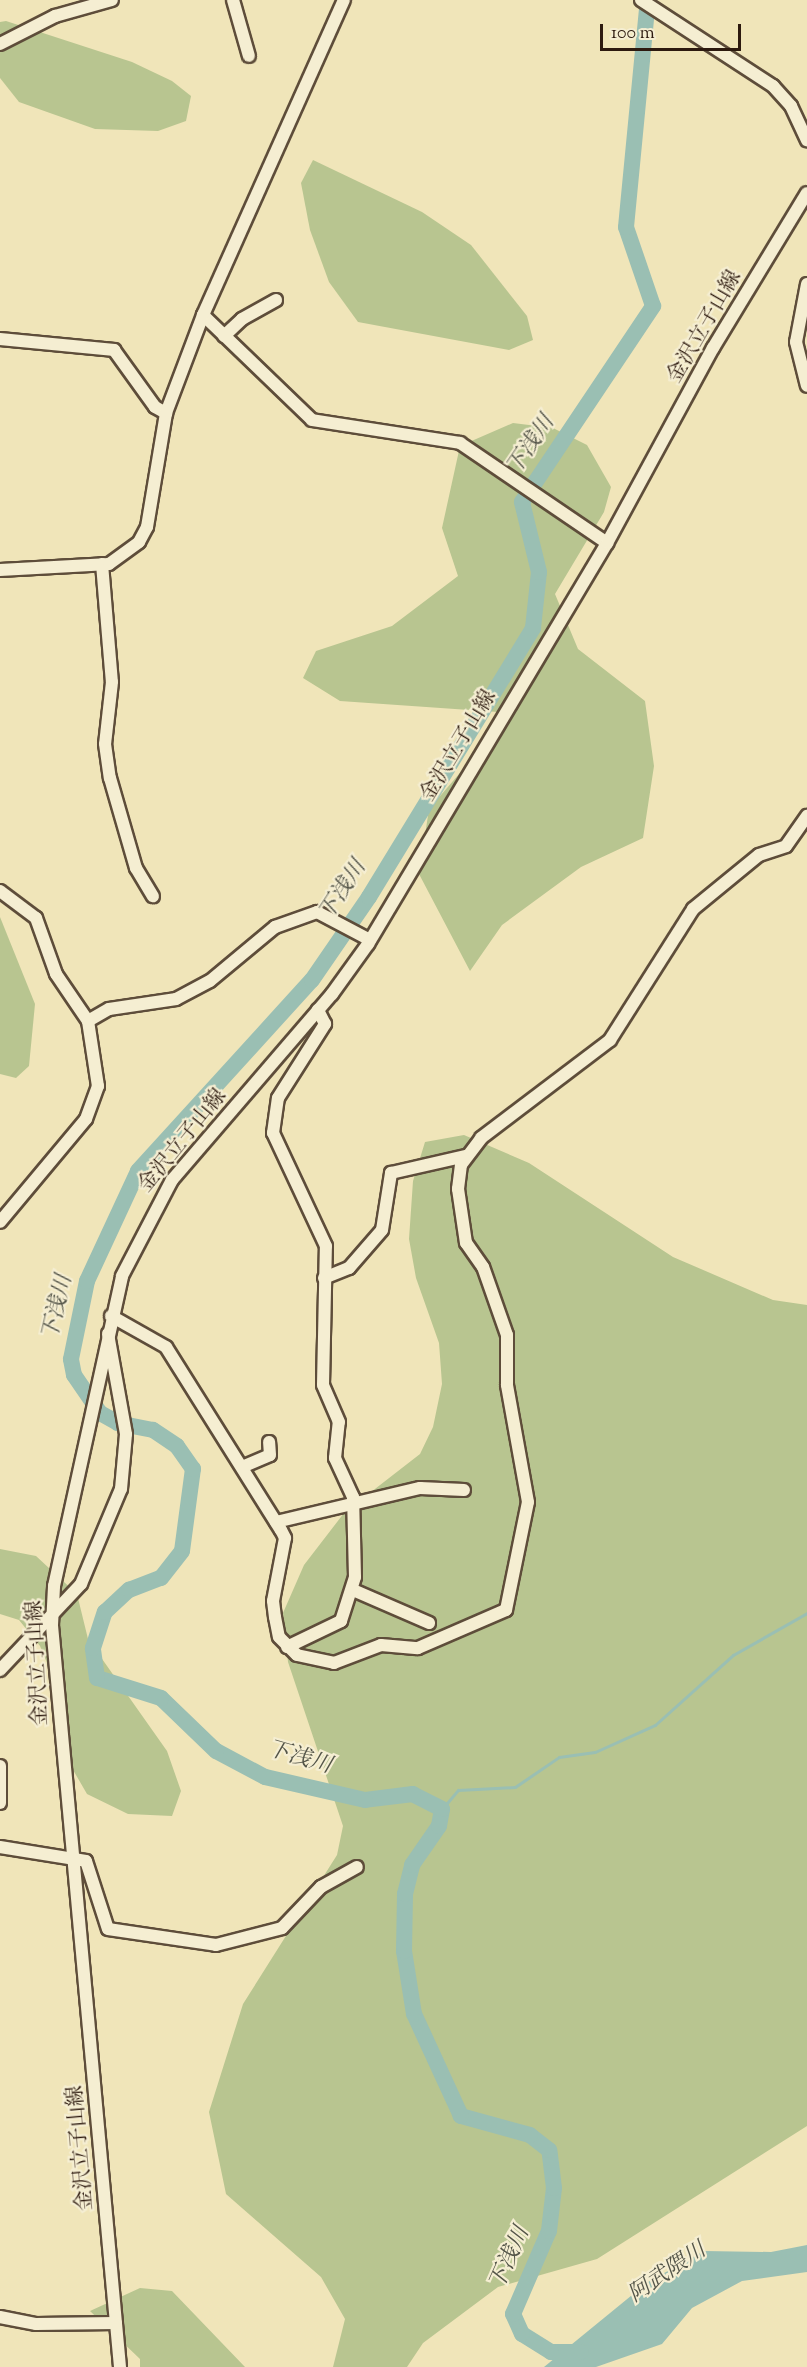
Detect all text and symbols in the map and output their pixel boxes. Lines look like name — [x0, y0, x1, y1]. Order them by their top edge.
scale bar — [603, 12, 744, 50]
text: 100 m — [611, 21, 655, 47]
street label: 金沢立子山線 — [663, 266, 747, 388]
water label: 下浅川 — [503, 411, 561, 481]
street label: 金沢立子山線 — [416, 686, 502, 806]
water label: 下浅川 — [315, 856, 373, 926]
street label: 金沢立子山線 — [134, 1084, 232, 1198]
water label: 下浅川 — [39, 1273, 79, 1343]
street label: 金沢立子山線 — [22, 1599, 54, 1727]
water label: 下浅川 — [264, 1737, 334, 1781]
street label: 金沢立子山線 — [63, 2084, 99, 2212]
water label: 下浅川 — [486, 2223, 536, 2295]
water label: 阿武隈川 — [624, 2238, 712, 2310]

